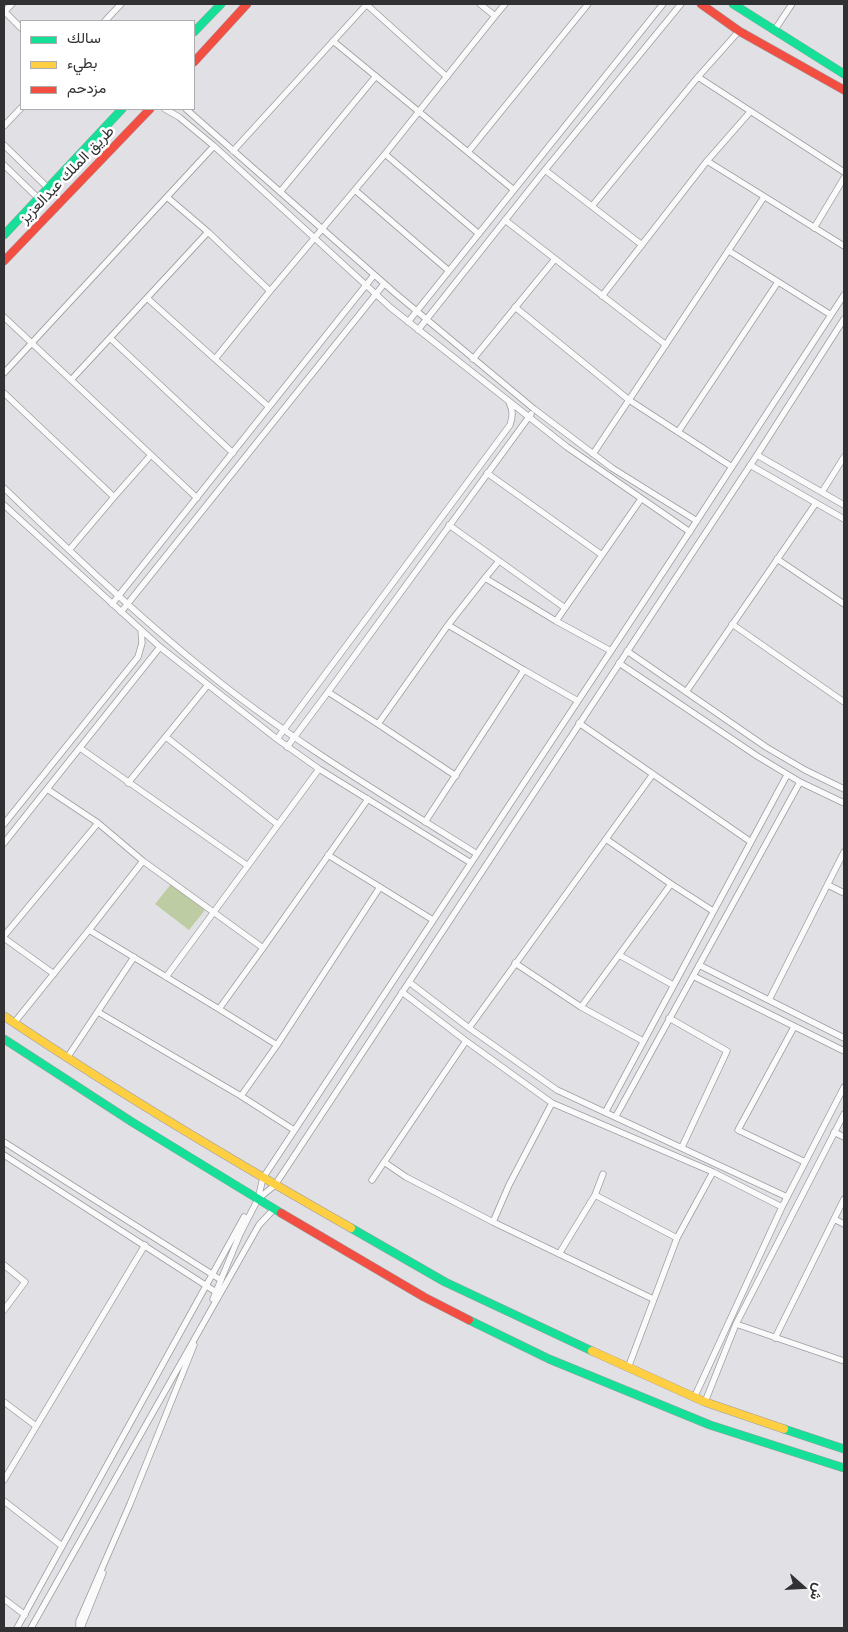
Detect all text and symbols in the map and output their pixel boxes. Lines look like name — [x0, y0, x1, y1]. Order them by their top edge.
legend — [20, 20, 195, 110]
text: سالك — [67, 28, 101, 47]
text: بطيء — [67, 53, 97, 72]
text: مزدحم — [67, 78, 106, 97]
street label: طريق الملك عبدالعزيز — [16, 122, 118, 228]
north arrow — [778, 1562, 828, 1612]
text: ش — [806, 1581, 828, 1603]

